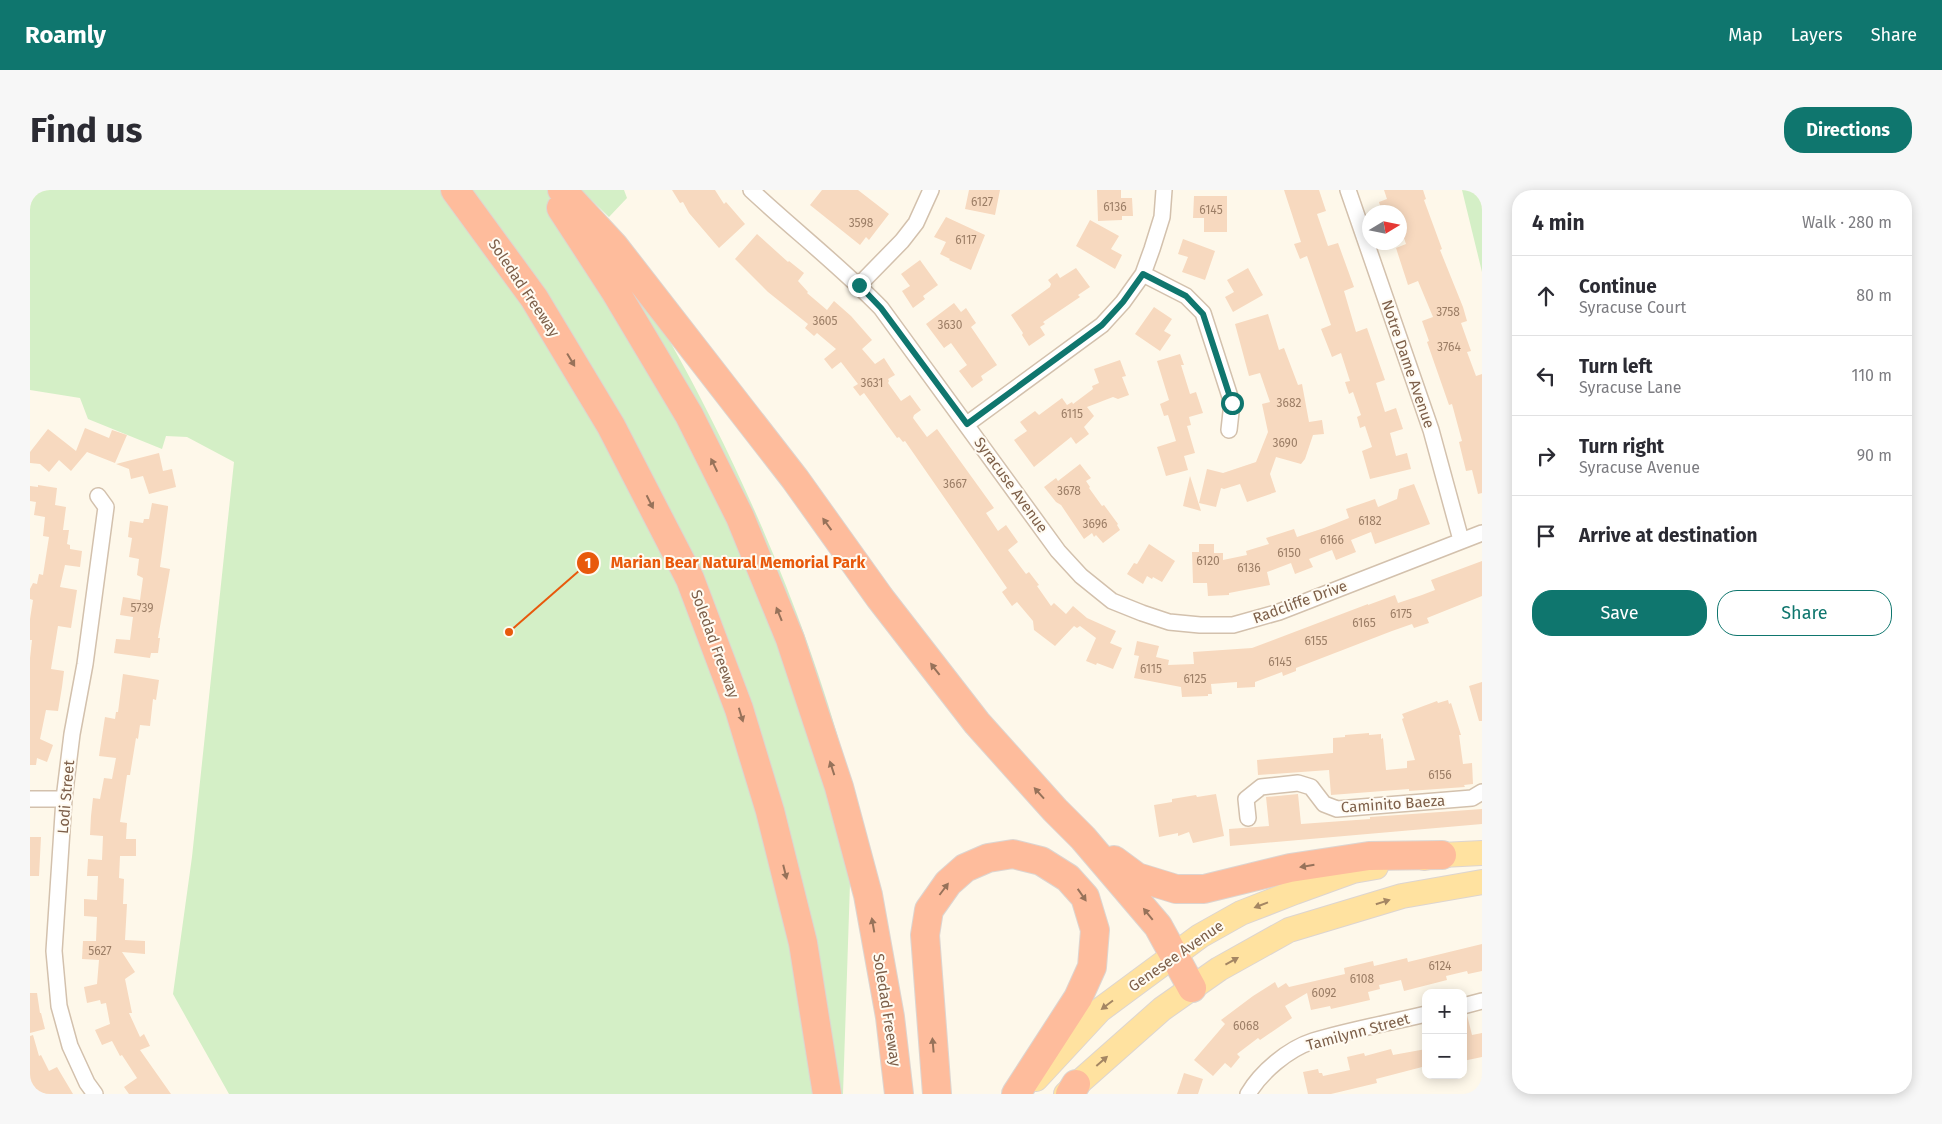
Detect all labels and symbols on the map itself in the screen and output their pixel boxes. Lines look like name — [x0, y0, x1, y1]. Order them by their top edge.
house number: 6127 — [971, 195, 993, 209]
house number: 6136 — [1103, 200, 1127, 214]
house number: 6145 — [1199, 203, 1223, 217]
north arrow — [1362, 205, 1407, 250]
house number: 3598 — [849, 216, 874, 230]
house number: 6117 — [955, 233, 977, 247]
street label: Soledad Freeway — [485, 236, 564, 341]
route end — [848, 274, 871, 297]
street label: Notre Dame Avenue — [1378, 298, 1438, 430]
house number: 3758 — [1436, 305, 1460, 319]
house number: 3605 — [812, 314, 838, 328]
house number: 3630 — [938, 318, 963, 332]
house number: 3764 — [1437, 340, 1461, 354]
one-way arrow — [567, 353, 576, 366]
house number: 3631 — [860, 376, 884, 390]
route start — [1221, 392, 1244, 415]
house number: 3682 — [1277, 396, 1301, 410]
house number: 6115 — [1061, 407, 1083, 421]
street label: Syracuse Avenue — [970, 434, 1052, 536]
house number: 3690 — [1272, 436, 1298, 450]
one-way arrow — [710, 458, 718, 472]
house number: 3667 — [943, 477, 967, 491]
house number: 3678 — [1057, 484, 1081, 498]
one-way arrow — [646, 495, 654, 509]
house number: 6182 — [1358, 514, 1382, 528]
house number: 3696 — [1083, 517, 1107, 531]
one-way arrow — [822, 518, 832, 531]
house number: 6166 — [1320, 533, 1344, 547]
house number: 6150 — [1277, 546, 1301, 560]
callout: Marian Bear Natural Memorial Park — [576, 547, 875, 578]
text: Marian Bear Natural Memorial Park — [611, 553, 865, 572]
text: 1 — [585, 554, 591, 572]
house number: 6120 — [1196, 554, 1220, 568]
house number: 6136 — [1237, 561, 1261, 575]
street label: Radcliffe Drive — [1250, 577, 1350, 627]
street label: Soledad Freeway — [687, 587, 743, 701]
house number: 5739 — [130, 601, 154, 615]
one-way arrow — [775, 607, 783, 621]
house number: 6175 — [1390, 607, 1412, 621]
house number: 6165 — [1352, 616, 1376, 630]
house number: 6155 — [1305, 634, 1327, 648]
house number: 6145 — [1268, 655, 1292, 669]
one-way arrow — [930, 662, 940, 675]
house number: 6115 — [1140, 662, 1162, 676]
house number: 6125 — [1184, 672, 1206, 686]
one-way arrow — [737, 708, 745, 723]
street label: Lodi Street — [54, 759, 78, 835]
one-way arrow — [828, 760, 836, 775]
house number: 6156 — [1428, 768, 1452, 782]
one-way arrow — [1034, 786, 1045, 799]
street label: Caminito Baeza — [1340, 791, 1446, 817]
one-way arrow — [1298, 862, 1314, 870]
one-way arrow — [781, 864, 789, 879]
one-way arrow — [939, 883, 950, 896]
one-way arrow — [1077, 888, 1087, 902]
one-way arrow — [1375, 897, 1390, 905]
one-way arrow — [1253, 901, 1268, 909]
one-way arrow — [1143, 907, 1154, 920]
one-way arrow — [869, 916, 877, 932]
street label: Genesee Avenue — [1125, 917, 1227, 995]
house number: 5627 — [88, 944, 112, 958]
street label: Soledad Freeway — [869, 952, 905, 1068]
one-way arrow — [1225, 957, 1240, 965]
house number: 6124 — [1428, 959, 1452, 973]
house number: 6108 — [1350, 972, 1375, 986]
house number: 6092 — [1312, 986, 1337, 1000]
one-way arrow — [1101, 999, 1114, 1010]
street label: Tamilynn Street — [1304, 1009, 1412, 1054]
house number: 6068 — [1233, 1019, 1259, 1033]
one-way arrow — [928, 1037, 936, 1053]
one-way arrow — [1096, 1055, 1108, 1067]

